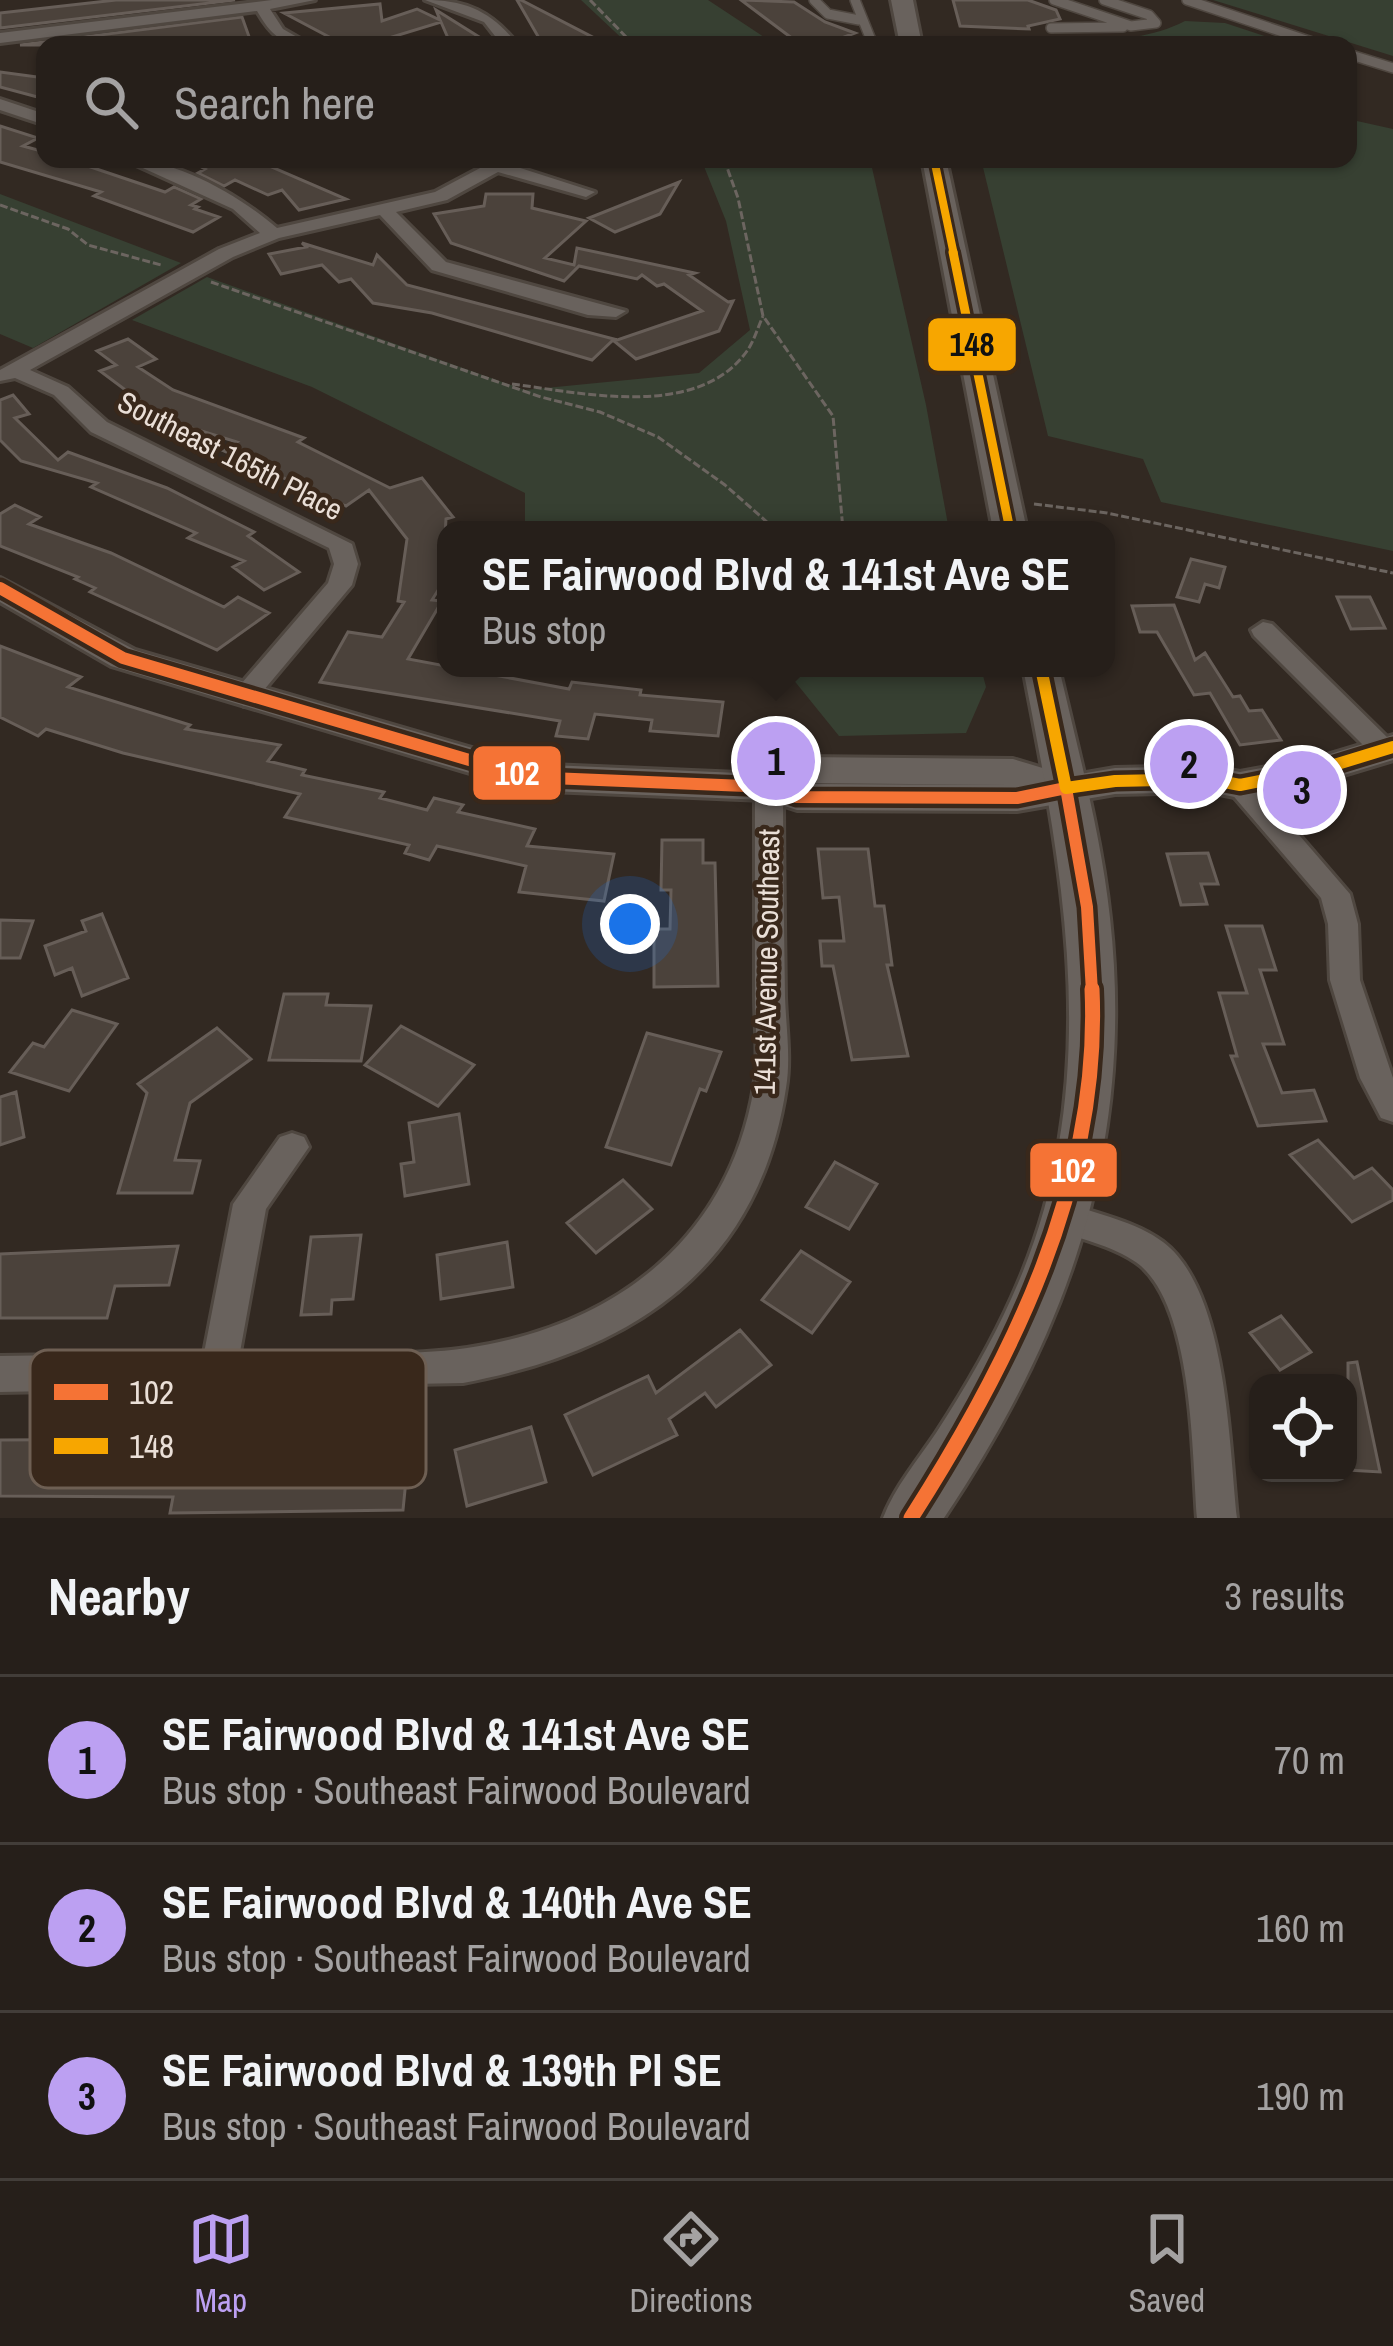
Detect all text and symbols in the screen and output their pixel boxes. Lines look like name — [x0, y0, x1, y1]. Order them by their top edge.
search box — [36, 36, 1357, 168]
icon: search — [78, 69, 144, 135]
text: Search here — [174, 72, 375, 133]
line badge: 148 — [926, 316, 1018, 373]
text: 148 — [949, 322, 995, 366]
street label: Southeast 165th Place — [111, 381, 350, 529]
popup — [437, 521, 1115, 677]
text: SE Fairwood Blvd & 141st Ave SE — [482, 543, 1070, 604]
text: Bus stop — [482, 604, 606, 656]
pin: 1 — [737, 716, 815, 806]
pin: 2 — [1150, 719, 1228, 809]
line badge: 102 — [471, 744, 563, 802]
pin: 3 — [1263, 745, 1341, 835]
text: 102 — [494, 751, 540, 795]
street label: 141st Avenue Southeast — [744, 828, 788, 1095]
your location — [600, 894, 660, 954]
line badge: 102 — [1028, 1141, 1119, 1199]
text: 102 — [1050, 1148, 1096, 1192]
legend — [30, 1350, 426, 1488]
text: 102 — [129, 1370, 174, 1414]
map controls — [1249, 1374, 1357, 1482]
button: locate — [1249, 1374, 1357, 1482]
text: 148 — [129, 1424, 174, 1468]
text: Nearby — [48, 1562, 190, 1631]
text: 3 results — [1224, 1570, 1345, 1622]
text: SE Fairwood Blvd & 141st Ave SE — [162, 1703, 750, 1764]
text: 1 — [78, 1734, 96, 1786]
text: 70 m — [1274, 1734, 1345, 1786]
text: Bus stop · Southeast Fairwood Boulevard — [162, 1764, 751, 1816]
text: SE Fairwood Blvd & 140th Ave SE — [162, 1871, 752, 1932]
text: 2 — [78, 1902, 96, 1954]
text: 160 m — [1256, 1902, 1345, 1954]
text: Bus stop · Southeast Fairwood Boulevard — [162, 1932, 751, 1984]
text: SE Fairwood Blvd & 139th Pl SE — [162, 2039, 722, 2100]
text: 3 — [78, 2070, 96, 2122]
text: 190 m — [1256, 2070, 1345, 2122]
text: Bus stop · Southeast Fairwood Boulevard — [162, 2100, 751, 2152]
tab: Map — [188, 2206, 254, 2322]
tab: Directions — [629, 2206, 753, 2322]
tab: Saved — [1128, 2206, 1205, 2322]

